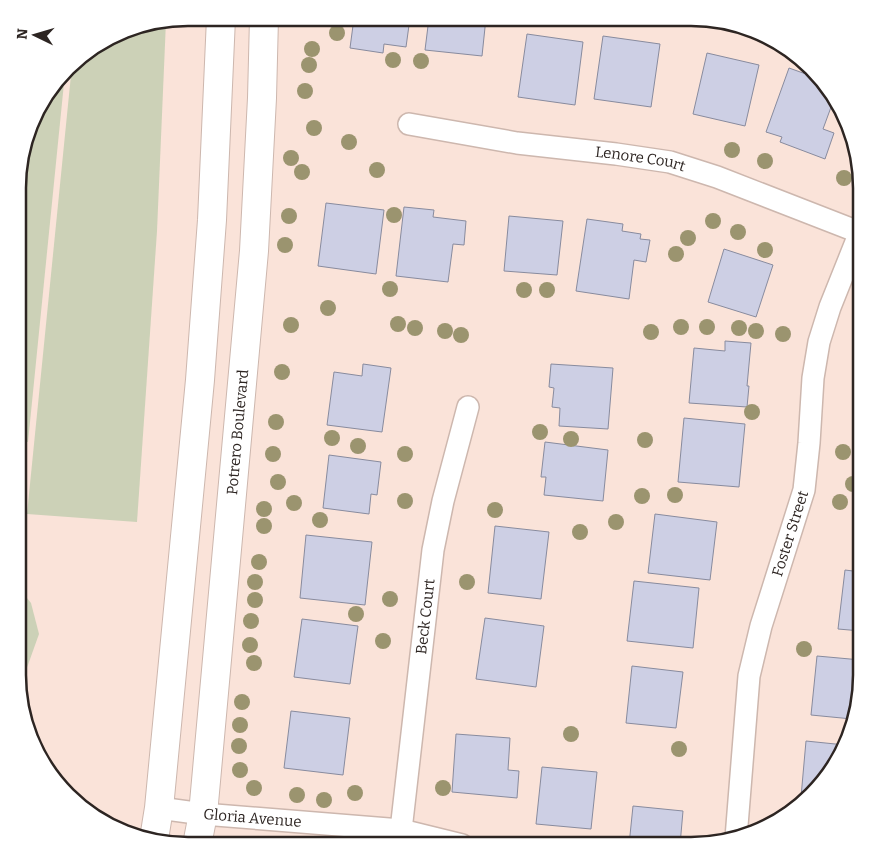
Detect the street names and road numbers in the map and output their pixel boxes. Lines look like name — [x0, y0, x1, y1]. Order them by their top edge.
street label: Lenore Court — [594, 143, 688, 176]
street label: Potrero Boulevard — [223, 369, 252, 496]
street label: Foster Street — [768, 488, 812, 579]
street label: Beck Court — [412, 577, 439, 655]
street label: Gloria Avenue — [203, 805, 302, 831]

